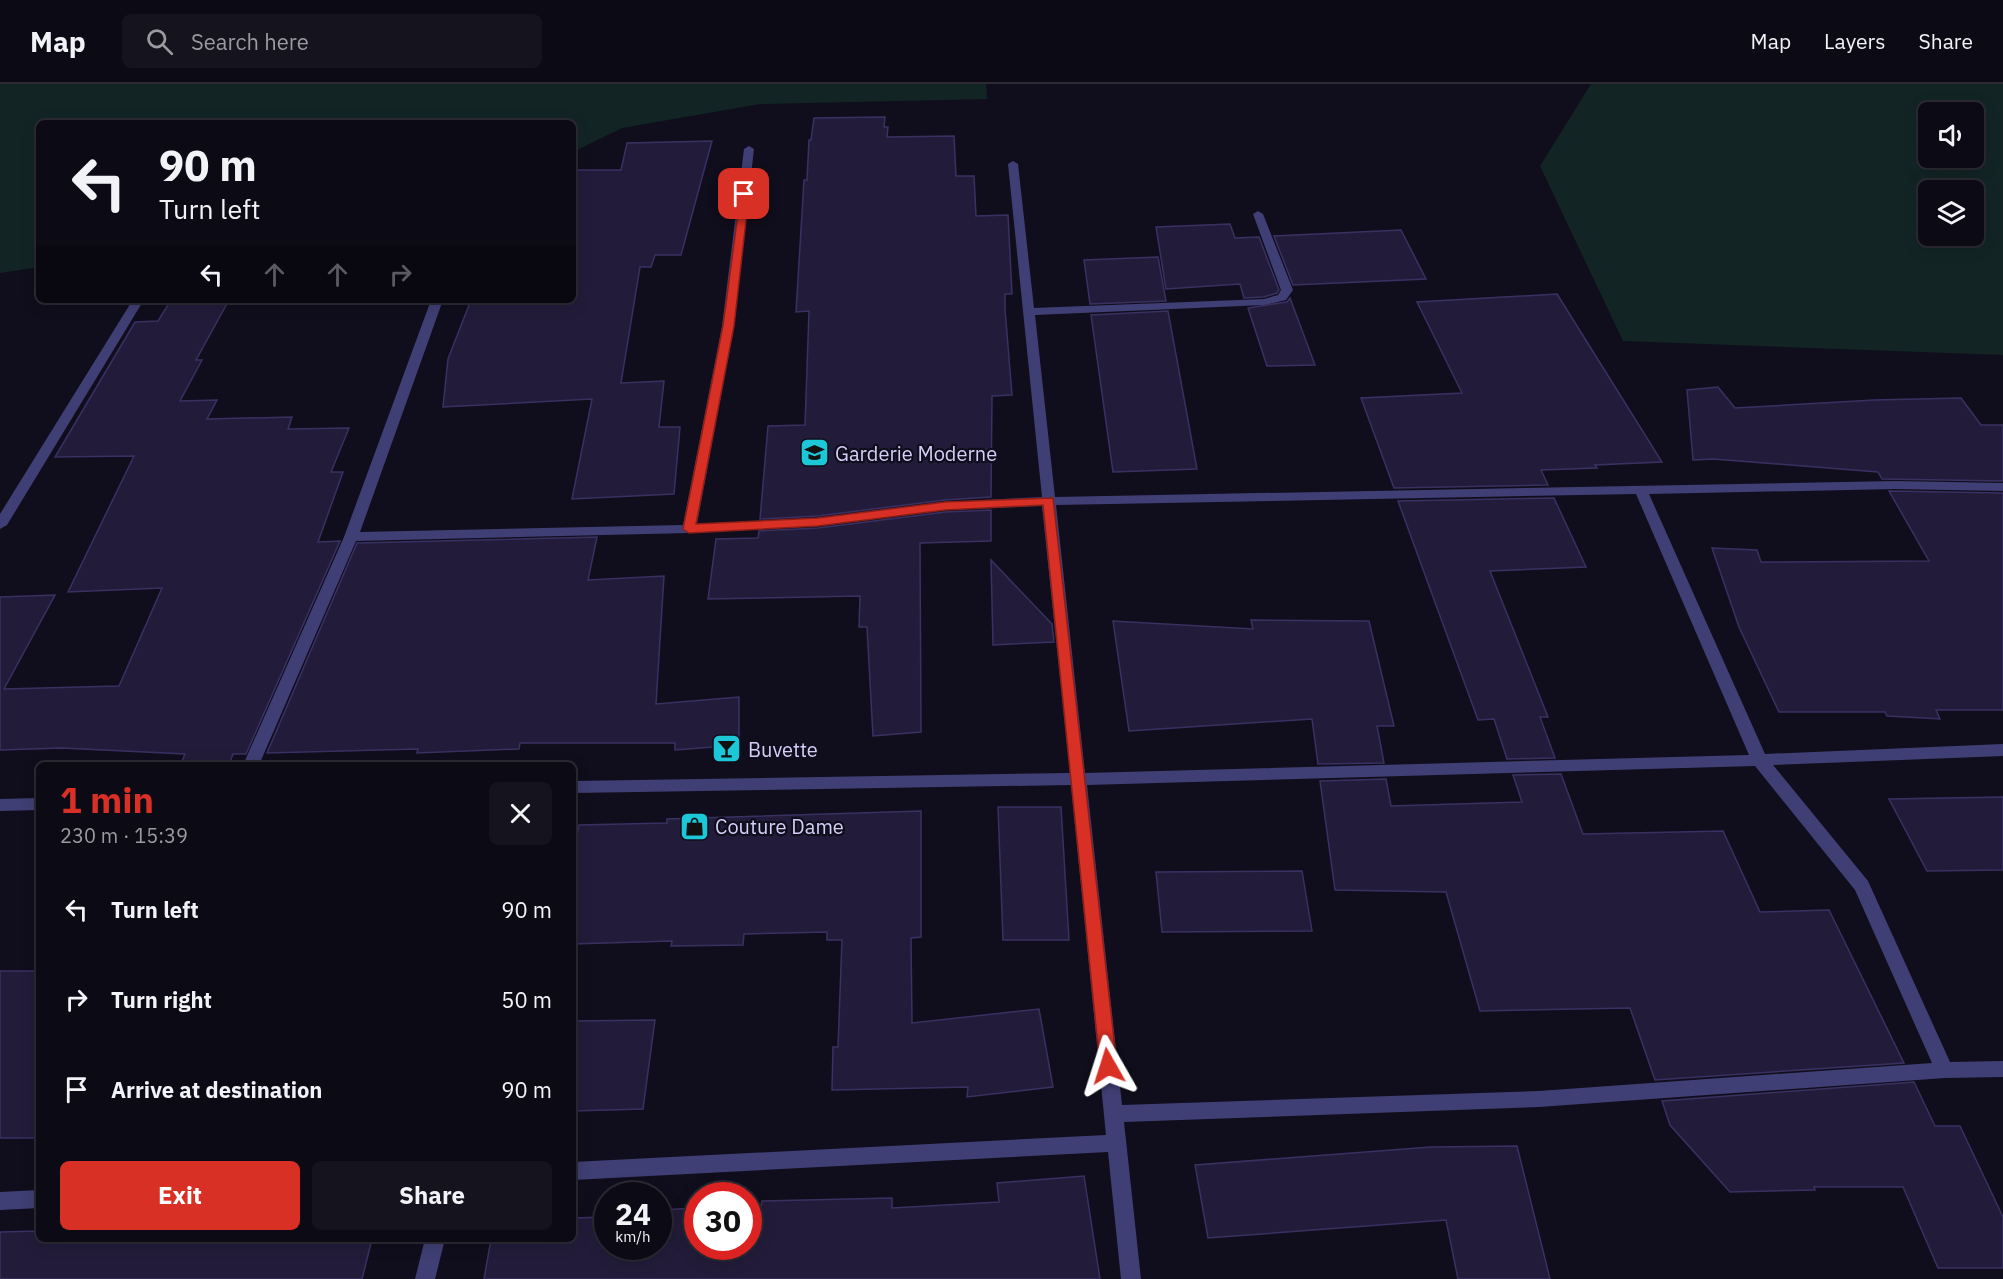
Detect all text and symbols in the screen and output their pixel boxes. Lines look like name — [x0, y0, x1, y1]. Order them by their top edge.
search box — [122, 14, 542, 68]
text: Map — [30, 23, 86, 60]
icon: search — [143, 25, 176, 58]
text: Search here — [191, 27, 309, 56]
text: Map — [1751, 27, 1791, 55]
text: Layers — [1824, 27, 1886, 55]
text: Share — [1919, 27, 1973, 55]
map controls — [1918, 102, 1984, 246]
button: sound — [1918, 102, 1984, 168]
text: 90 m — [159, 138, 257, 193]
icon: left — [60, 144, 138, 222]
pin — [718, 168, 769, 219]
icon: arrive — [727, 177, 760, 210]
button: layers — [1918, 180, 1984, 246]
text: Turn left — [159, 191, 260, 226]
icon: left — [195, 258, 228, 291]
icon: ahead — [258, 258, 291, 291]
icon: ahead — [321, 258, 354, 291]
icon: right — [384, 258, 417, 291]
school or university icon: Garderie Moderne — [798, 437, 830, 469]
place label: Garderie Moderne — [835, 440, 997, 467]
bar icon: Buvette — [711, 733, 743, 765]
place label: Buvette — [748, 736, 818, 763]
text: 1 min — [60, 776, 154, 823]
button: close — [489, 782, 552, 845]
shop icon: Couture Dame — [678, 810, 710, 842]
place label: Couture Dame — [715, 813, 844, 840]
text: 230 m · 15:39 — [60, 822, 188, 849]
icon: left — [60, 893, 93, 926]
text: Turn left — [111, 895, 199, 924]
text: 90 m — [501, 895, 552, 924]
icon: right — [60, 983, 93, 1016]
text: Turn right — [111, 985, 212, 1014]
text: 50 m — [501, 985, 552, 1014]
position arrow — [1076, 1034, 1140, 1098]
icon: arrive — [60, 1073, 93, 1106]
text: Arrive at destination — [111, 1075, 322, 1104]
text: 90 m — [501, 1075, 552, 1104]
button: Exit — [60, 1161, 300, 1230]
button: Share — [312, 1161, 552, 1230]
speed limit sign: 30 — [684, 1182, 762, 1260]
text: 24 — [615, 1194, 651, 1233]
text: km/h — [615, 1227, 651, 1246]

